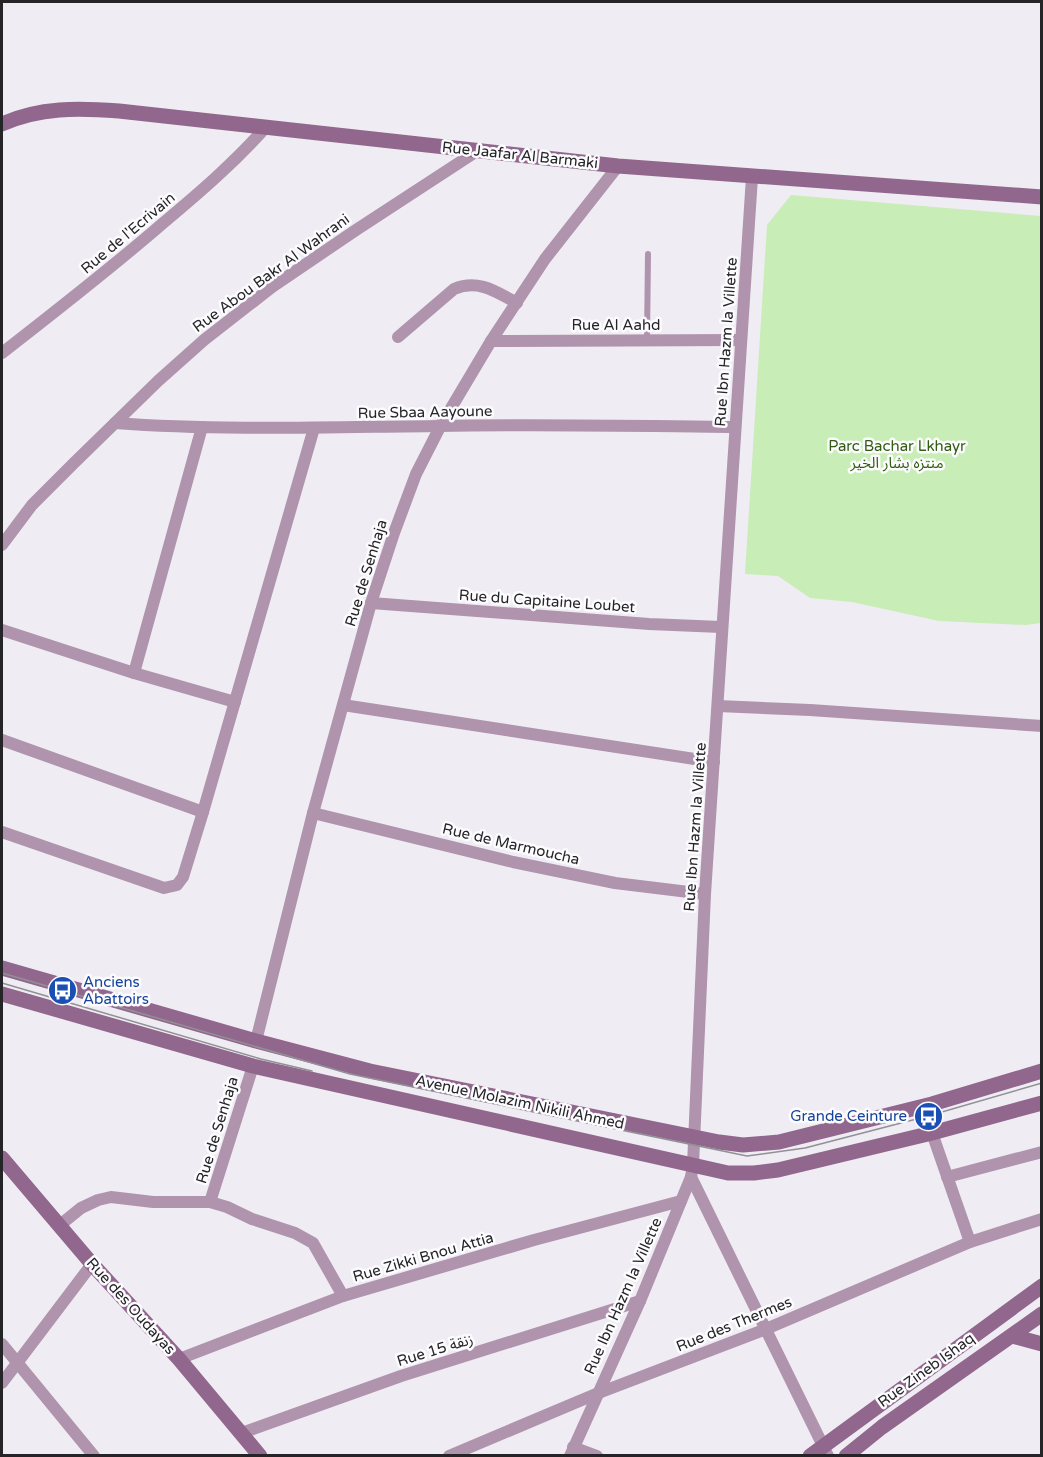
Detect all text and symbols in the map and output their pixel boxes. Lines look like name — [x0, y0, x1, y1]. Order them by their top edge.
street label: Rue Jaafar Al Barmaki — [441, 138, 599, 172]
street label: Rue de l'Ecrivain — [77, 188, 179, 278]
street label: Rue Abou Bakr Al Wahrani — [189, 210, 353, 336]
street label: Rue Ibn Hazm la Villette — [711, 257, 741, 427]
street label: Rue Al Aahd — [571, 316, 661, 334]
street label: Rue Sbaa Aayoune — [357, 402, 493, 422]
park label: Parc Bachar Lkhayr منتزه بشار الخير — [828, 437, 966, 472]
street label: Rue de Senhaja — [341, 517, 391, 629]
street label: Rue du Capitaine Loubet — [458, 586, 636, 616]
street label: Rue Ibn Hazm la Villette — [680, 742, 710, 912]
street label: Rue de Marmoucha — [441, 819, 581, 869]
place label: Anciens Abattoirs — [83, 973, 149, 1008]
bus stop icon: Anciens Abattoirs — [46, 975, 78, 1007]
street label: Avenue Molazim Nikili Ahmed — [414, 1071, 626, 1133]
street label: Rue de Senhaja — [192, 1074, 242, 1186]
bus stop icon: Grande Ceinture — [912, 1100, 944, 1132]
place label: Grande Ceinture — [790, 1107, 907, 1125]
street label: Rue Ibn Hazm la Villette — [580, 1215, 666, 1377]
street label: Rue Zikki Bnou Attia — [351, 1228, 495, 1286]
street label: Rue des Oudayas — [83, 1254, 179, 1358]
street label: Rue des Thermes — [674, 1293, 794, 1355]
street label: Rue Zineb Ishaq — [874, 1329, 978, 1411]
street label: Rue 15 زنقة — [395, 1330, 475, 1370]

